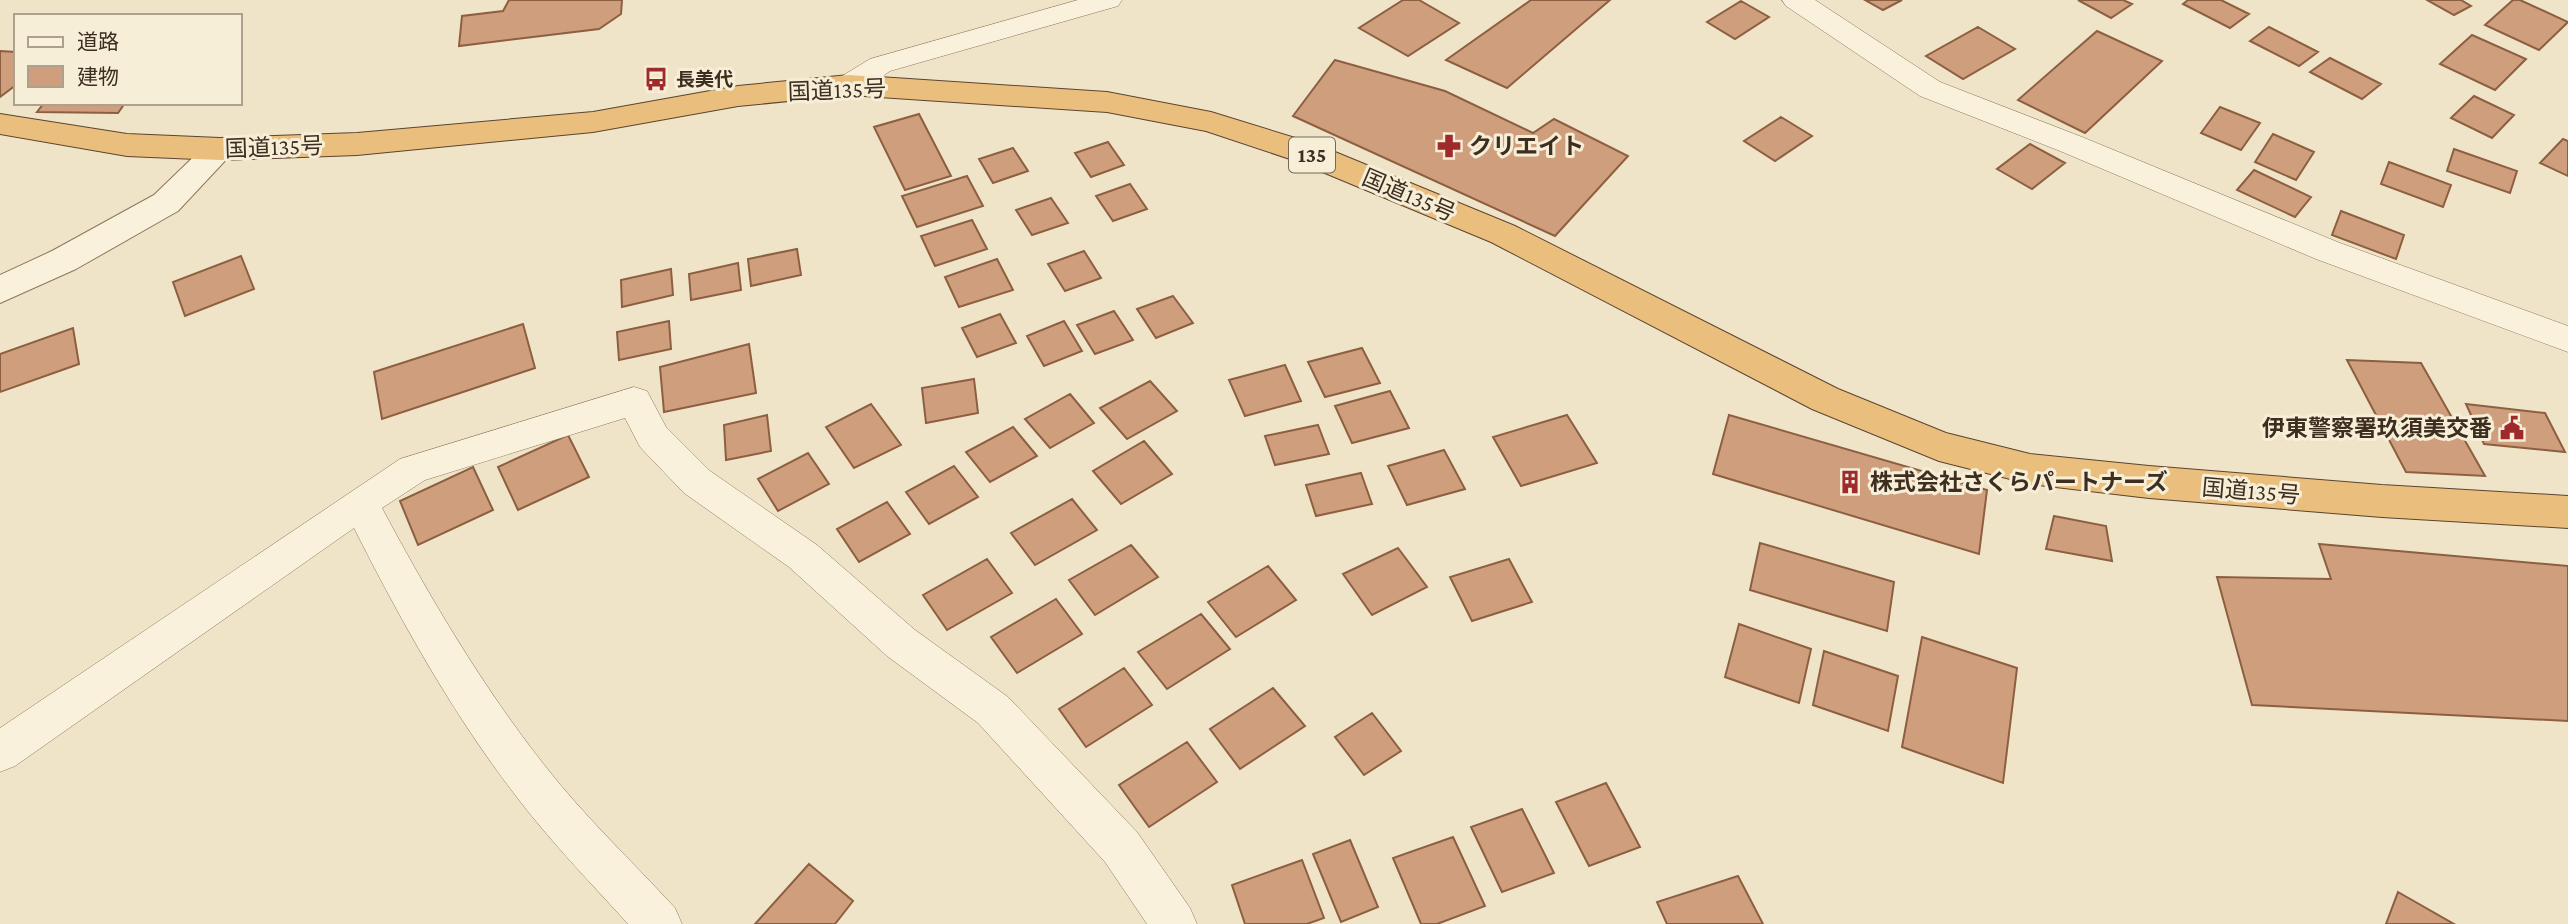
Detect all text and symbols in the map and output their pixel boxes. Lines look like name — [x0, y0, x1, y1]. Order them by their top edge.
legend — [14, 14, 242, 105]
text: 道路 — [77, 30, 119, 54]
text: 建物 — [77, 65, 119, 89]
bus stop icon: 長美代 — [642, 65, 670, 93]
place label: 長美代 — [676, 69, 733, 90]
street label: 国道135号 — [787, 75, 887, 105]
street label: 国道135号 — [224, 132, 324, 162]
pharmacy icon: クリエイト — [1435, 132, 1463, 160]
place label: クリエイト — [1469, 133, 1584, 159]
road number: 135 — [1289, 138, 1335, 172]
street label: 国道135号 — [1359, 164, 1459, 226]
public building icon: 伊東警察署玖須美交番 — [2498, 414, 2526, 442]
place label: 伊東警察署玖須美交番 — [2262, 415, 2492, 441]
building icon: 株式会社さくらパートナーズ — [1836, 468, 1864, 496]
place label: 株式会社さくらパートナーズ — [1870, 469, 2168, 495]
street label: 国道135号 — [2201, 474, 2301, 508]

